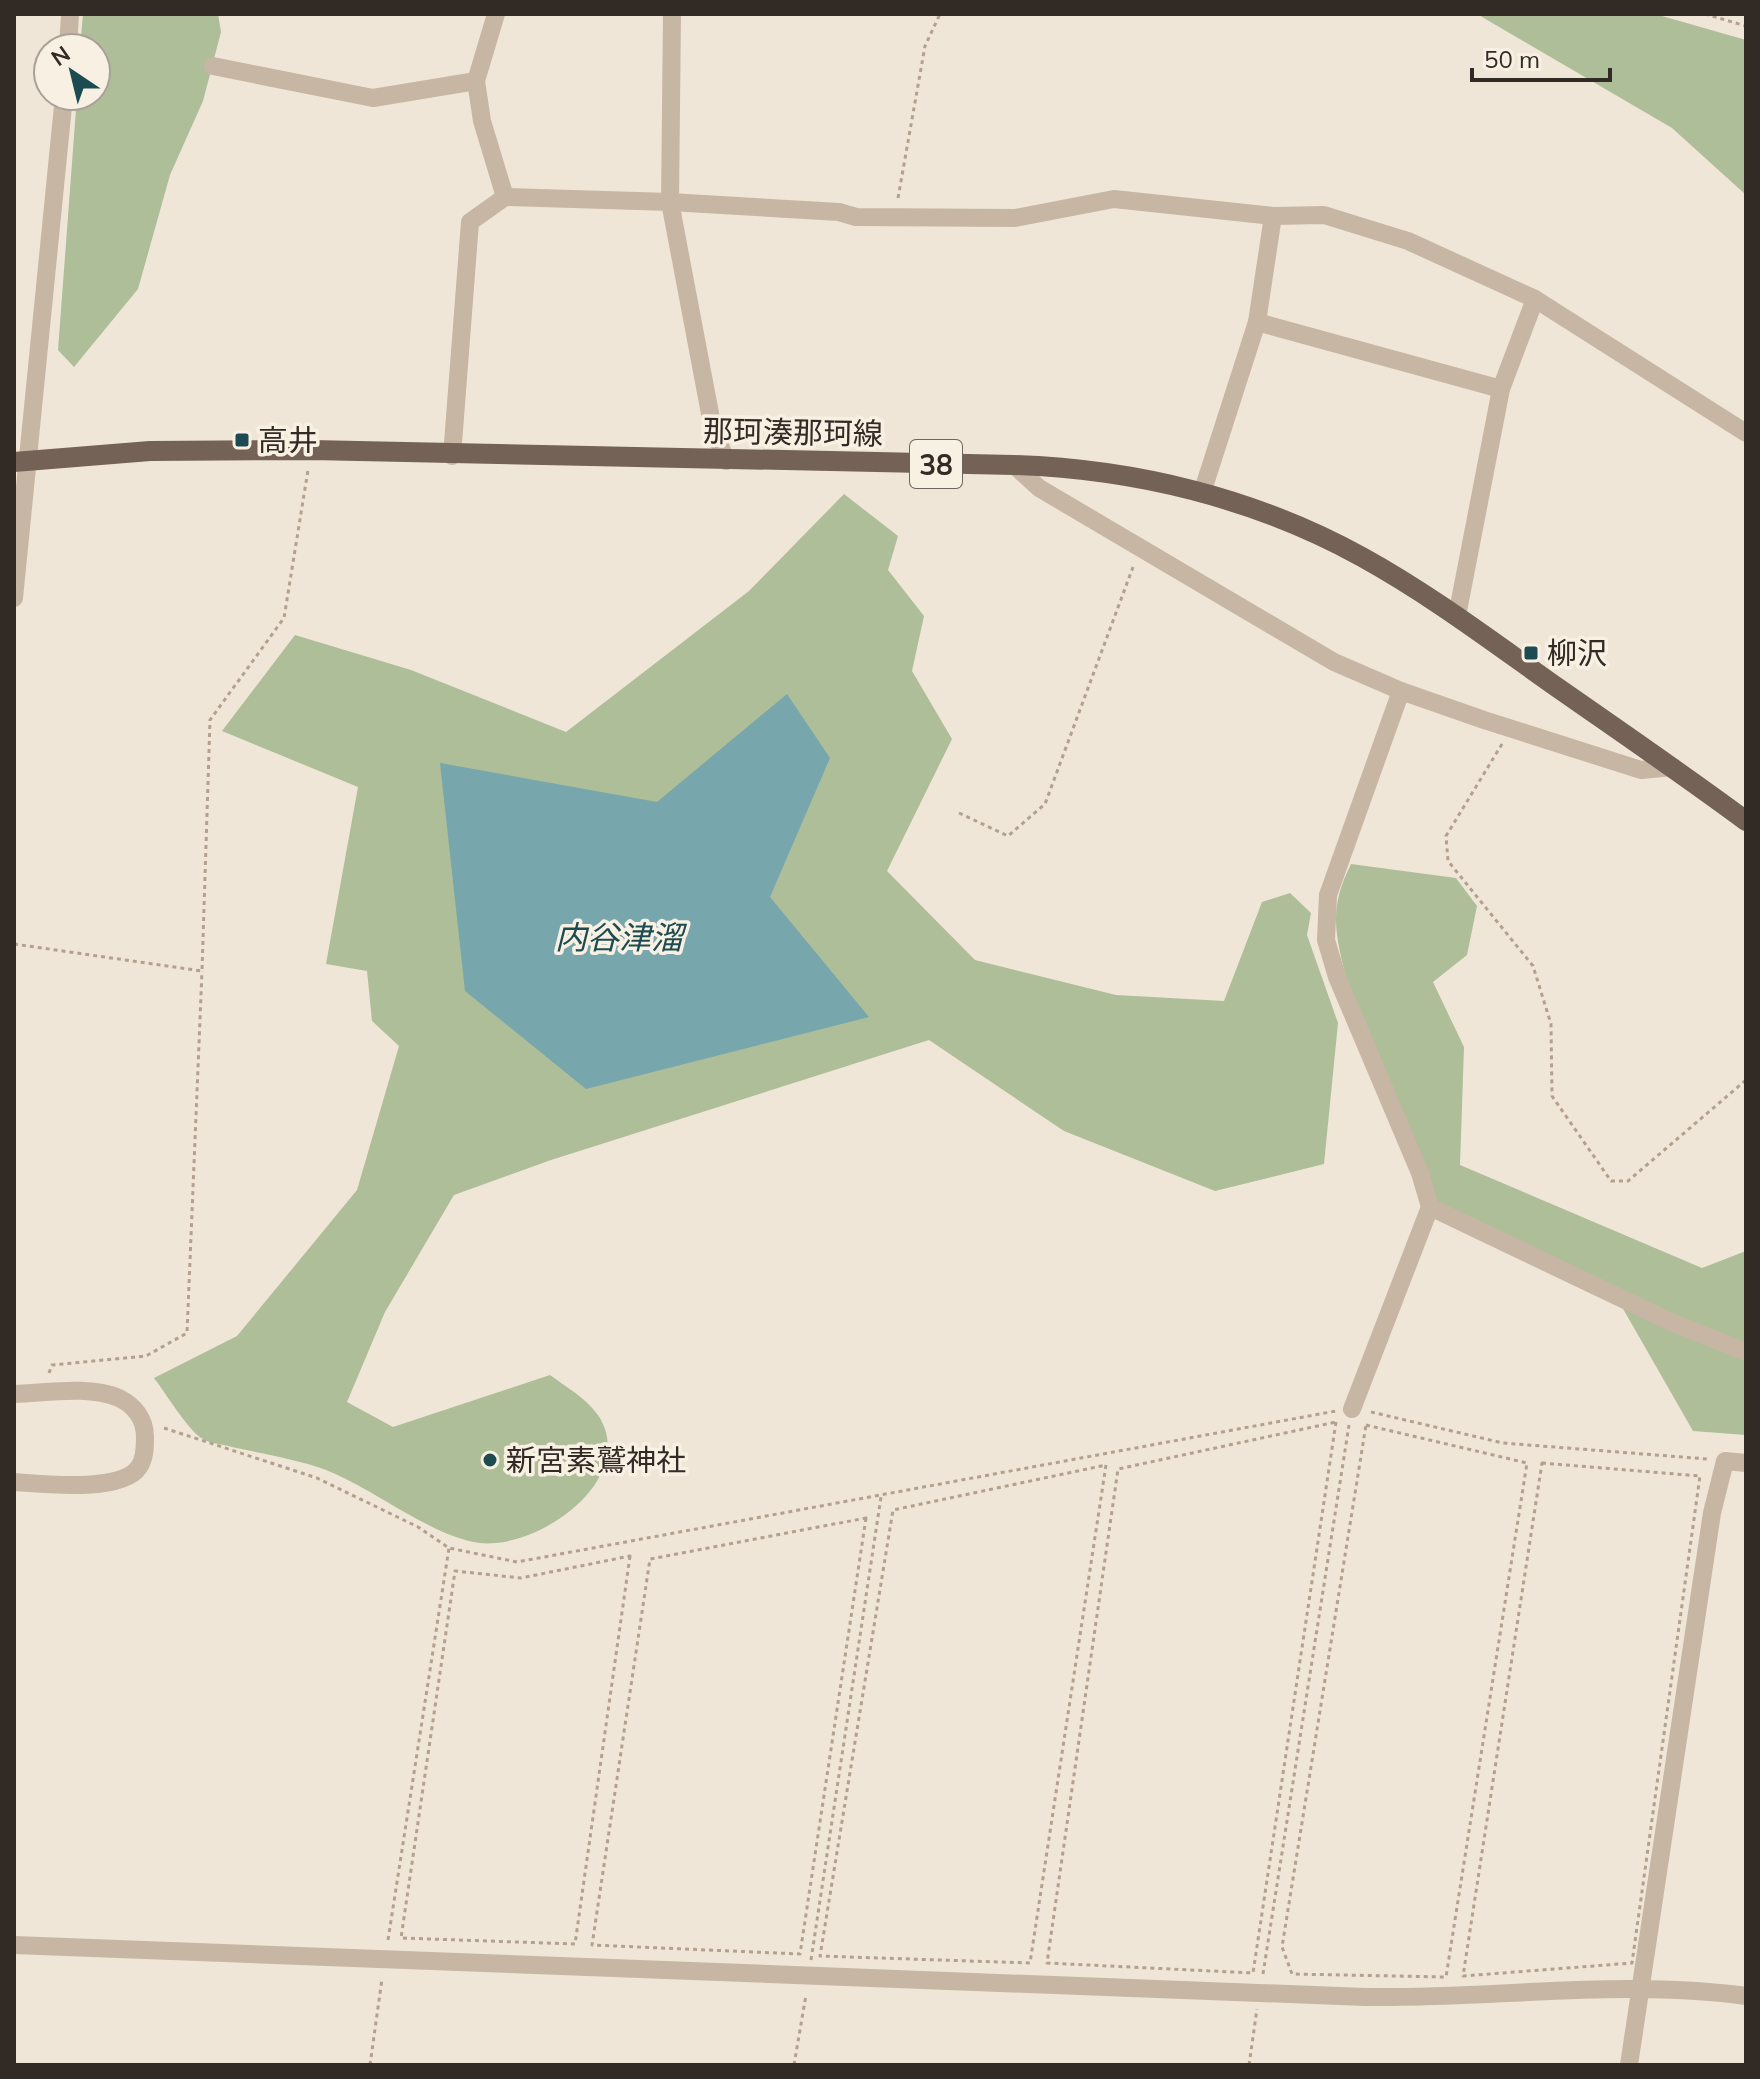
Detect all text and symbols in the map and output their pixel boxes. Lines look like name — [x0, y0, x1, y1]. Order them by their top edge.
north arrow — [32, 32, 112, 112]
scale bar — [1472, 32, 1610, 82]
text: N — [46, 39, 75, 72]
text: 50 m — [1484, 44, 1540, 74]
street label: 那珂湊那珂線 — [703, 411, 883, 453]
place label: 高井 — [258, 421, 318, 459]
marker: 高井 — [233, 431, 251, 449]
road number: 38 — [910, 440, 962, 488]
place label: 柳沢 — [1547, 634, 1607, 672]
marker: 柳沢 — [1522, 644, 1540, 662]
water label: 内谷津溜 — [555, 917, 688, 957]
place label: 新宮素鷲神社 — [506, 1441, 686, 1479]
marker: 新宮素鷲神社 — [481, 1451, 499, 1469]

